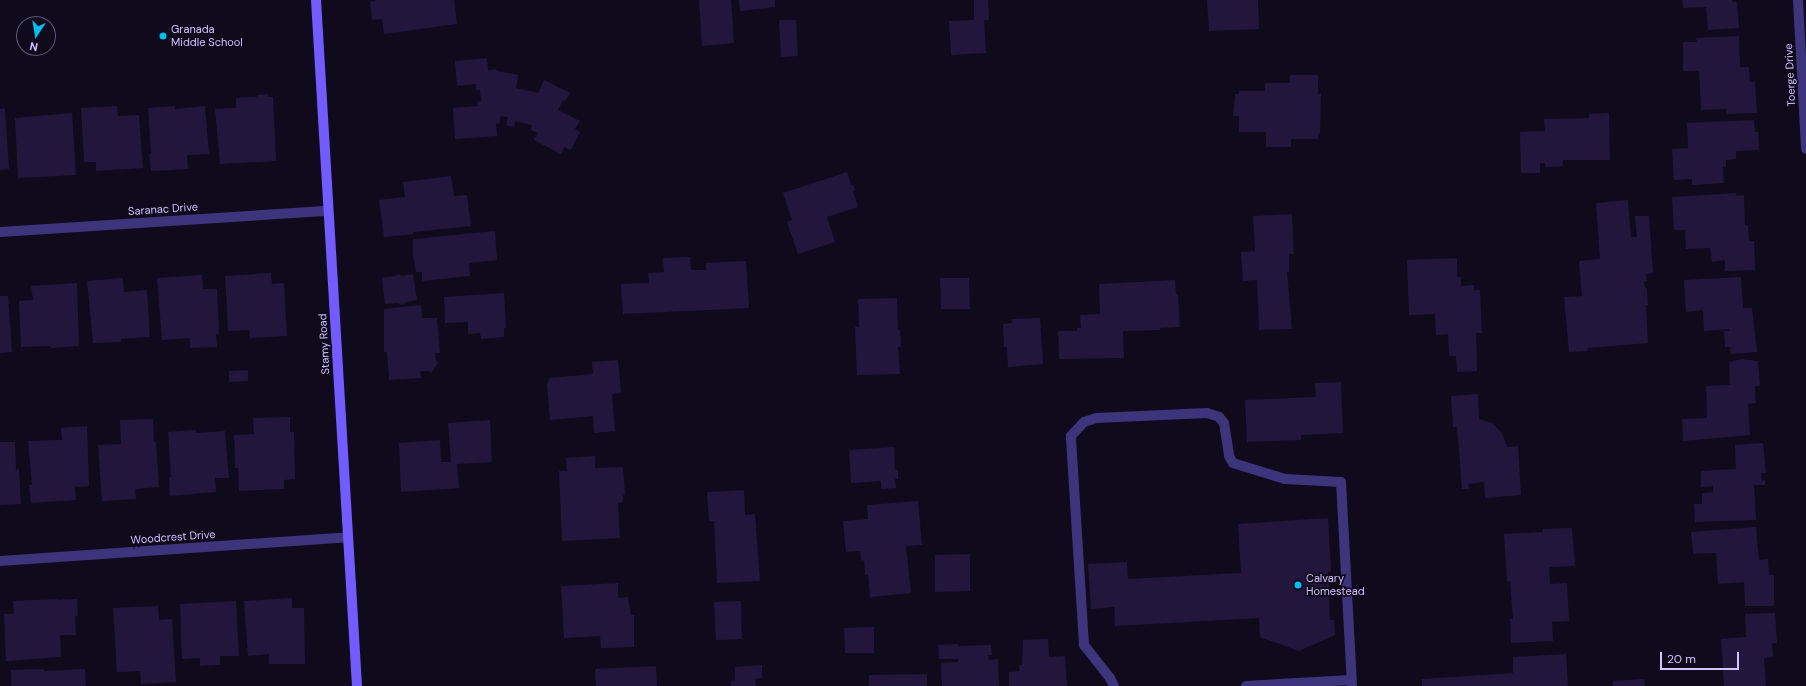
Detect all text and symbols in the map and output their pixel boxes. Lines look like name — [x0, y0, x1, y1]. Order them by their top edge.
north arrow — [16, 16, 56, 56]
place label: Granada Middle School — [171, 23, 243, 49]
marker: Granada Middle School — [158, 31, 168, 41]
text: N — [28, 39, 39, 54]
street label: Toerge Drive — [1782, 43, 1798, 107]
street label: Saranac Drive — [128, 200, 198, 218]
street label: Stamy Road — [316, 313, 332, 375]
street label: Woodcrest Drive — [130, 527, 216, 547]
place label: Calvary Homestead — [1306, 572, 1365, 598]
marker: Calvary Homestead — [1293, 580, 1303, 590]
scale bar — [1662, 644, 1741, 670]
text: 20 m — [1667, 651, 1696, 667]

